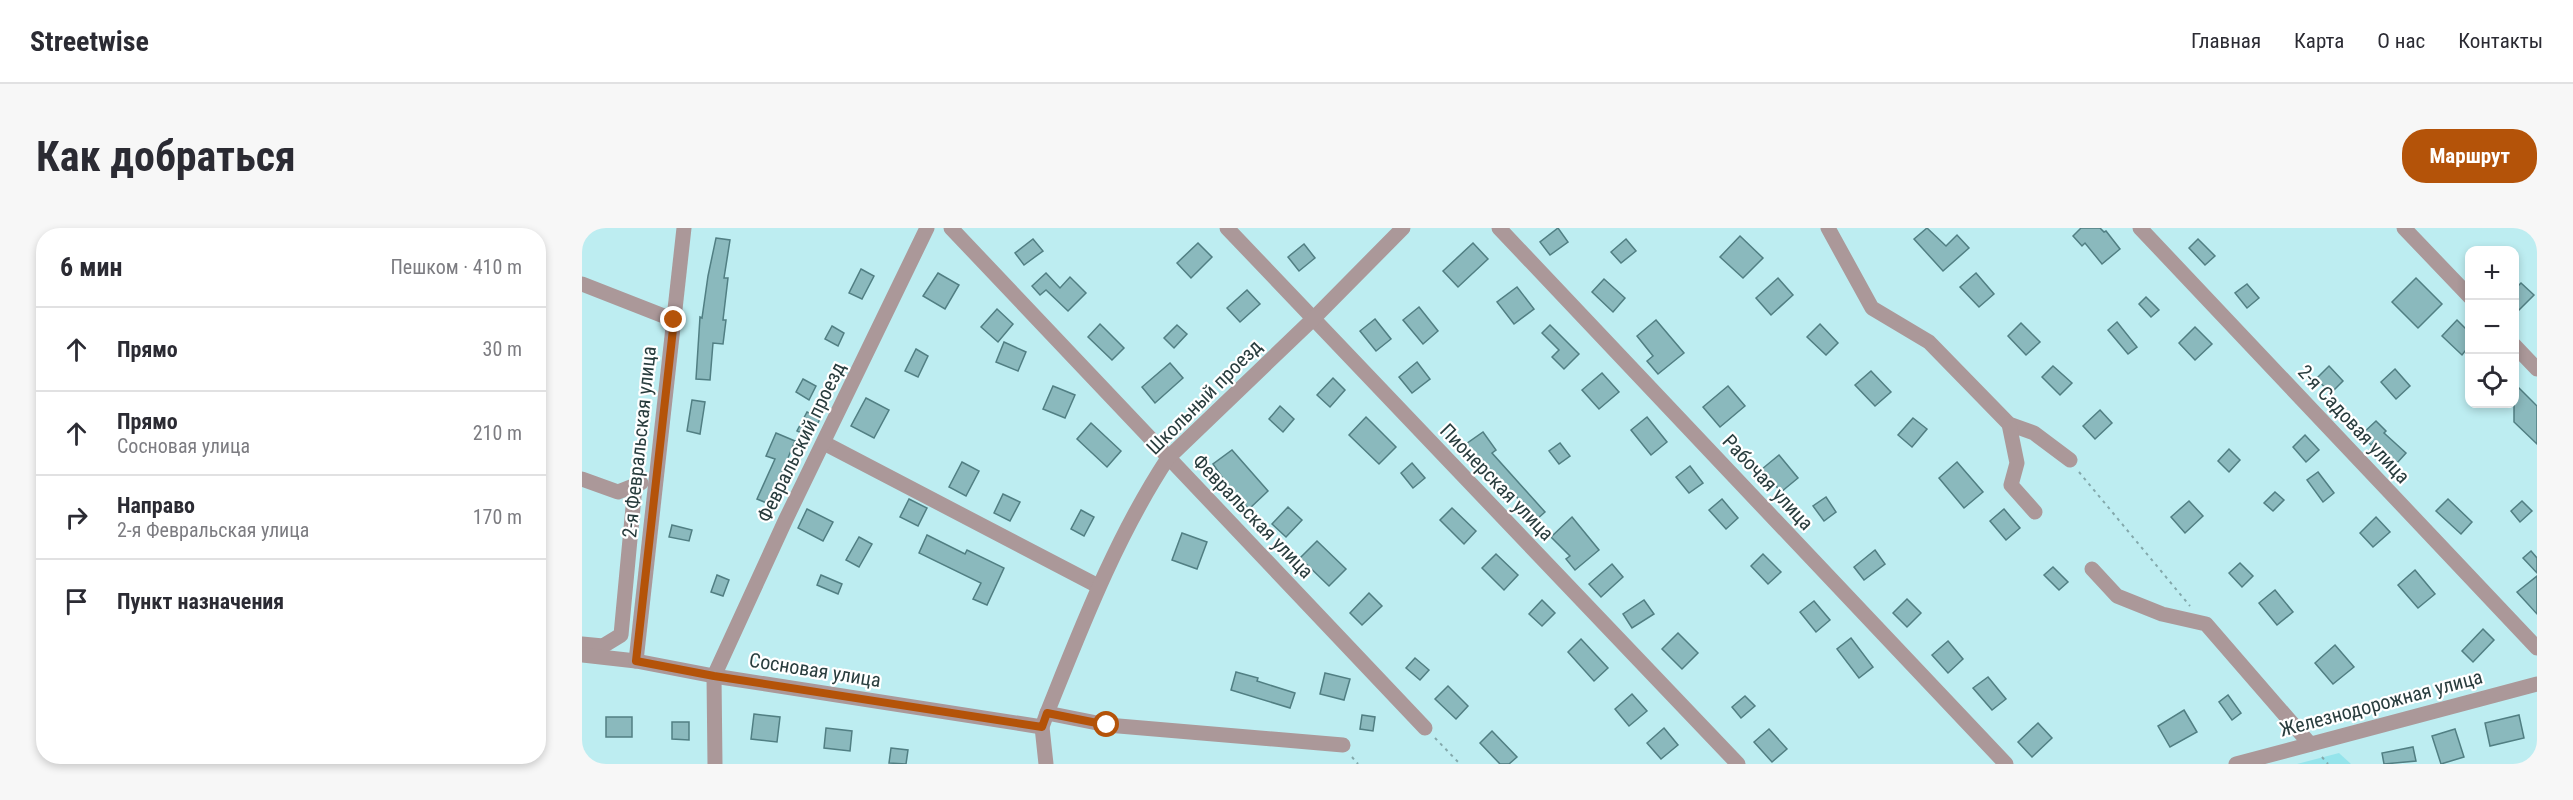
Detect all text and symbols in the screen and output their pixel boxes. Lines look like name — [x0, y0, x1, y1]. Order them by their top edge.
text: Streetwise — [30, 25, 149, 58]
text: Главная — [2191, 29, 2261, 53]
text: Карта — [2294, 29, 2344, 53]
text: О нас — [2377, 29, 2425, 53]
text: Контакты — [2458, 29, 2543, 53]
button: Маршрут — [2402, 129, 2537, 183]
text: Как добраться — [36, 132, 296, 181]
map controls — [2465, 246, 2519, 408]
button: + — [2465, 246, 2519, 300]
text: 6 мин — [60, 252, 122, 282]
text: Пешком · 410 m — [390, 255, 522, 279]
button: − — [2465, 300, 2519, 354]
route end — [660, 306, 686, 332]
icon: ahead — [60, 333, 93, 366]
street label: Школьный проезд — [1141, 334, 1267, 460]
text: Прямо — [117, 337, 178, 362]
text: 30 m — [483, 337, 522, 361]
street label: 2-я Февральская улица — [617, 345, 661, 539]
button: locate — [2465, 354, 2519, 408]
street label: Февральский проезд — [752, 358, 850, 526]
street label: 2-я Садовая улица — [2293, 360, 2415, 488]
text: Прямо — [117, 409, 178, 434]
icon: ahead — [60, 417, 93, 450]
street label: Пионерская улица — [1435, 419, 1559, 545]
text: 210 m — [473, 421, 522, 445]
street label: Рабочая улица — [1718, 429, 1818, 535]
text: Сосновая улица — [117, 434, 250, 458]
street label: Февральская улица — [1188, 449, 1318, 583]
text: Направо — [117, 493, 195, 518]
icon: right — [60, 501, 93, 534]
text: 170 m — [473, 505, 522, 529]
text: 2-я Февральская улица — [117, 518, 309, 542]
icon: arrive — [60, 585, 93, 618]
text: Пункт назначения — [117, 589, 284, 614]
street label: Сосновая улица — [747, 648, 883, 692]
street label: Железнодорожная улица — [2277, 664, 2485, 742]
route start — [1093, 711, 1119, 737]

